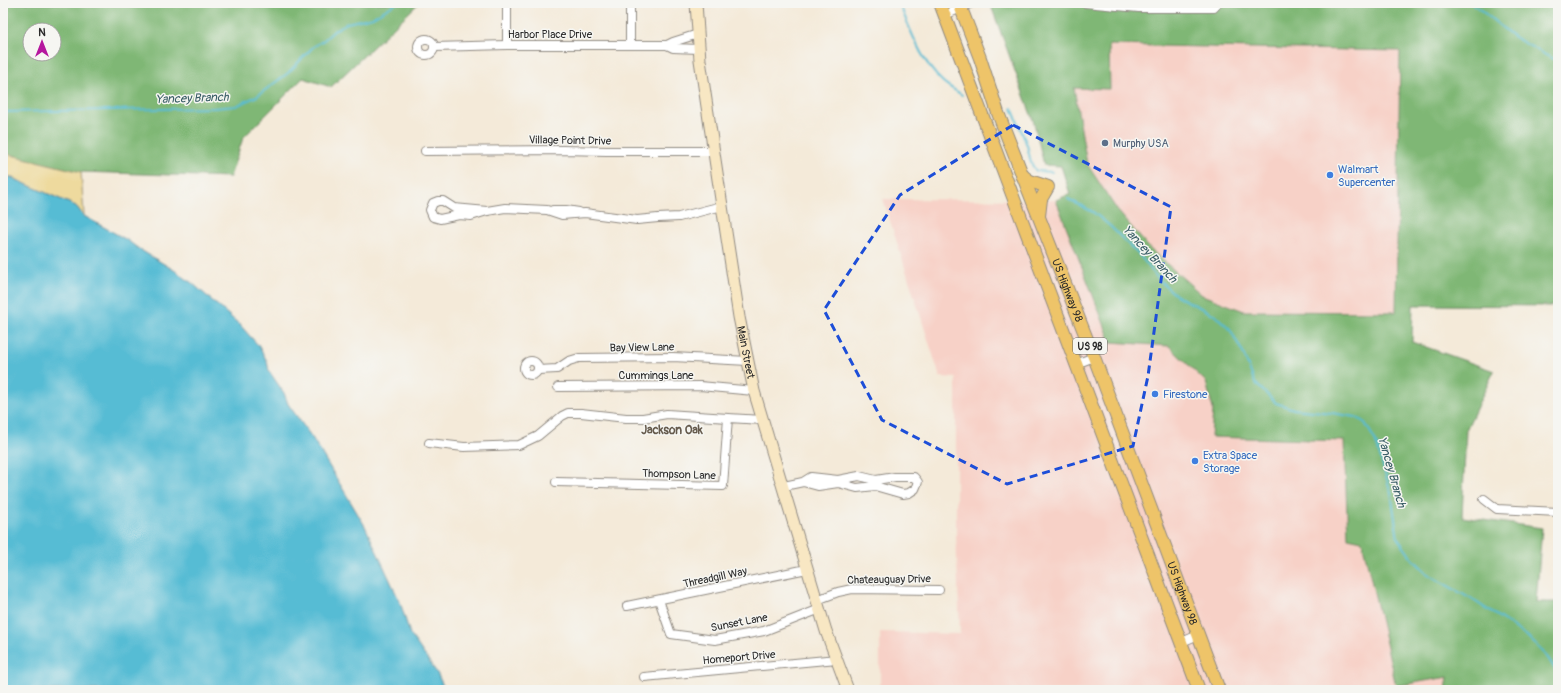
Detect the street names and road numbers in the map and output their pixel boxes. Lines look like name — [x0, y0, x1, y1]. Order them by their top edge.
street label: Harbor Place Drive — [508, 28, 593, 41]
street label: Village Point Drive — [529, 133, 612, 148]
street label: US Highway 98 — [1049, 257, 1086, 324]
street label: Main Street — [734, 325, 757, 380]
road number: US 98 — [1073, 338, 1107, 354]
street label: Bay View Lane — [609, 340, 675, 355]
street label: Cummings Lane — [618, 369, 694, 382]
street label: Thompson Lane — [642, 467, 717, 482]
street label: US Highway 98 — [1164, 560, 1200, 627]
street label: Threadgill Way — [682, 564, 749, 591]
street label: Chateauguay Drive — [847, 572, 932, 587]
street label: Sunset Lane — [710, 610, 769, 634]
street label: Homeport Drive — [702, 648, 777, 667]

